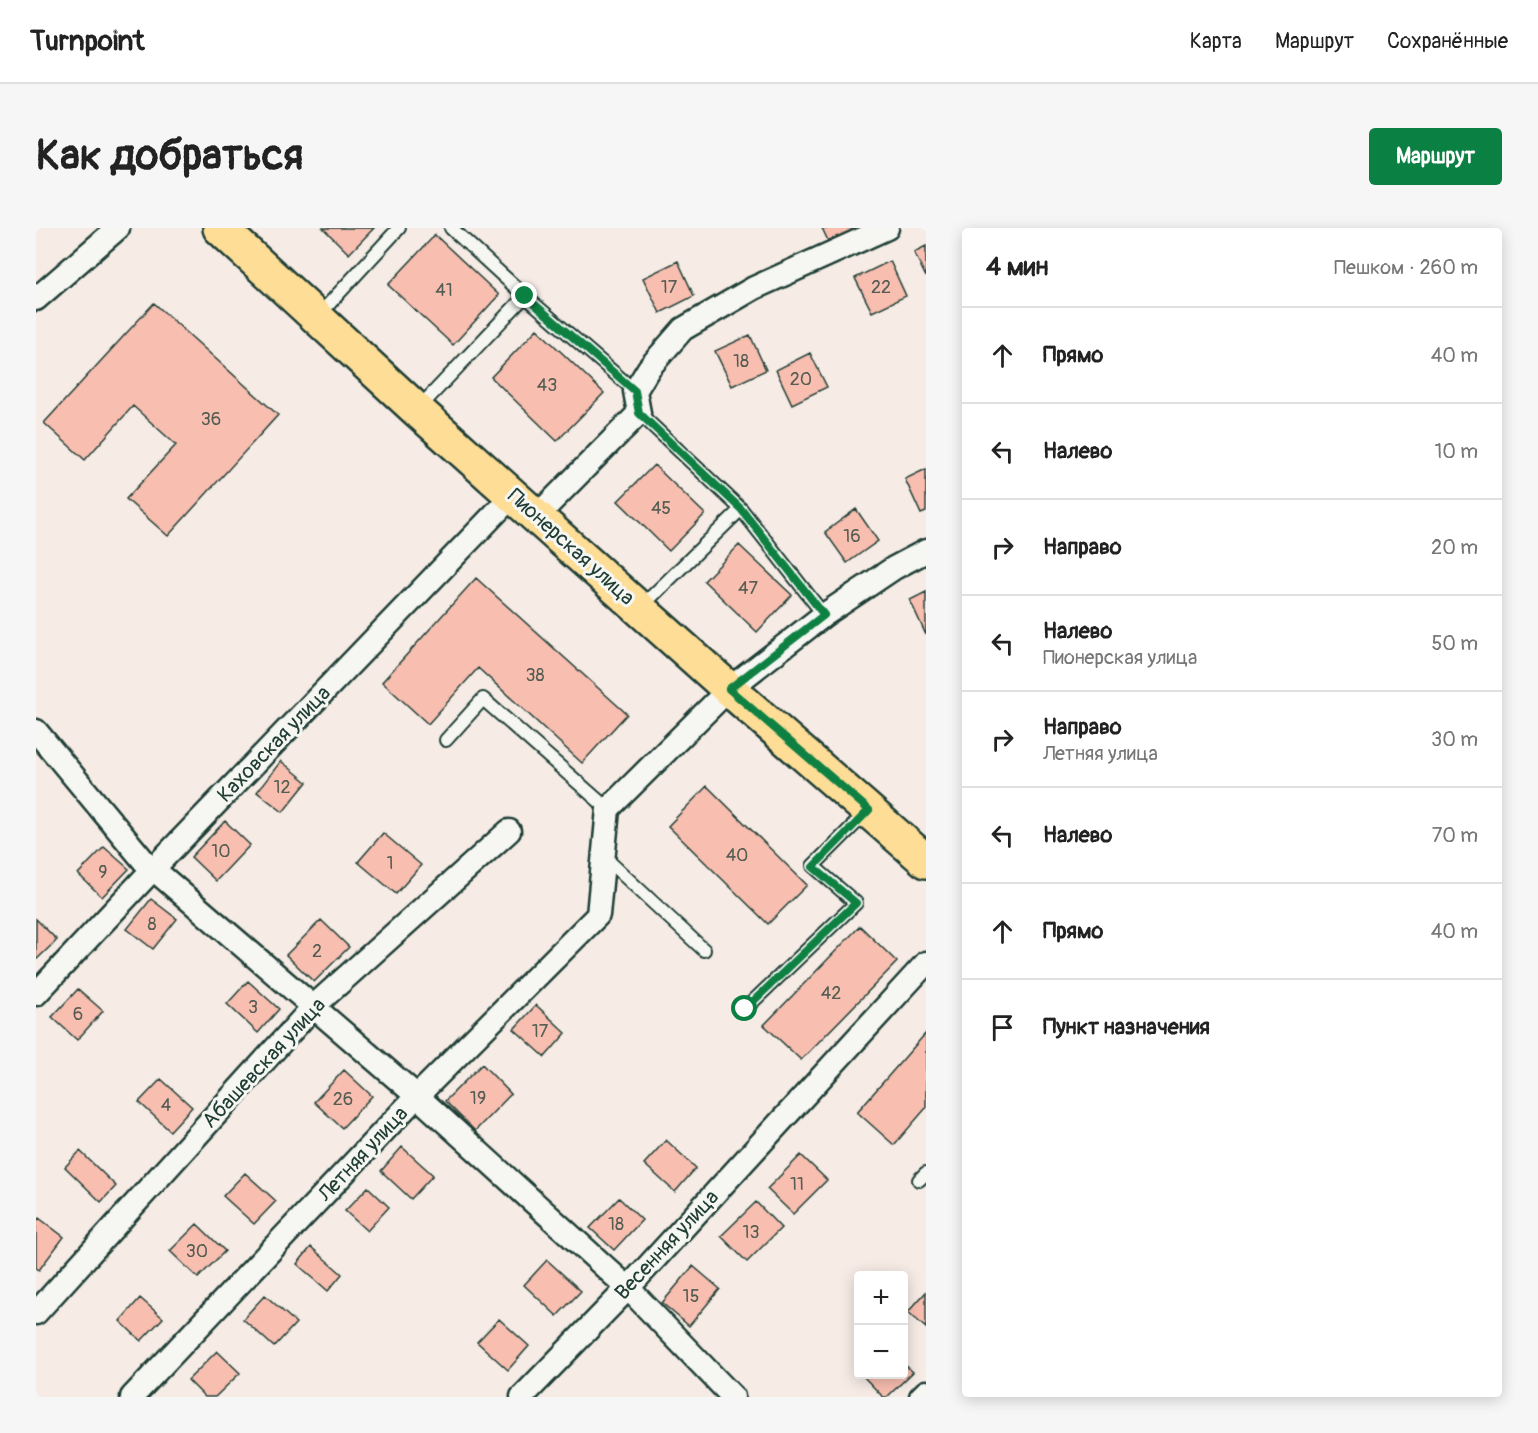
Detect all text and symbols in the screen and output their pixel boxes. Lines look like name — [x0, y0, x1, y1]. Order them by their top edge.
text: Turnpoint — [30, 24, 144, 59]
text: Карта — [1190, 28, 1242, 55]
text: Маршрут — [1275, 28, 1354, 55]
text: Сохранённые — [1387, 28, 1508, 55]
button: Маршрут — [1369, 128, 1502, 185]
text: Как добраться — [36, 130, 303, 182]
text: 4 мин — [986, 251, 1048, 283]
text: Пешком · 260 m — [1334, 255, 1478, 280]
house number: 17 — [661, 276, 678, 299]
house number: 22 — [871, 276, 891, 299]
house number: 41 — [435, 279, 453, 302]
route end — [511, 282, 537, 308]
icon: ahead — [986, 339, 1019, 372]
text: Прямо — [1043, 341, 1103, 369]
text: 40 m — [1431, 343, 1478, 368]
house number: 18 — [733, 350, 749, 373]
house number: 20 — [790, 368, 812, 391]
house number: 43 — [537, 374, 557, 397]
house number: 36 — [201, 408, 221, 431]
icon: left — [986, 435, 1019, 468]
text: Налево — [1043, 437, 1112, 465]
text: 10 m — [1434, 439, 1478, 464]
street label: Пионерская улица — [502, 483, 640, 611]
house number: 45 — [651, 497, 671, 520]
house number: 16 — [843, 525, 861, 548]
icon: right — [986, 531, 1019, 564]
text: Направо — [1043, 533, 1122, 561]
text: 20 m — [1431, 535, 1478, 560]
house number: 47 — [738, 577, 758, 600]
text: Налево — [1043, 617, 1112, 645]
icon: left — [986, 627, 1019, 660]
text: 50 m — [1431, 631, 1478, 656]
text: Пионерская улица — [1043, 645, 1197, 670]
house number: 38 — [525, 664, 545, 687]
street label: Каховская улица — [212, 680, 336, 808]
text: Направо — [1043, 713, 1122, 741]
icon: right — [986, 723, 1019, 756]
text: 30 m — [1431, 727, 1478, 752]
text: Летняя улица — [1043, 741, 1158, 766]
house number: 12 — [273, 776, 291, 799]
icon: left — [986, 819, 1019, 852]
text: Налево — [1043, 821, 1112, 849]
text: 70 m — [1432, 823, 1478, 848]
house number: 10 — [211, 840, 231, 863]
house number: 40 — [726, 844, 748, 867]
house number: 1 — [386, 852, 394, 875]
house number: 9 — [98, 861, 108, 884]
house number: 8 — [147, 913, 157, 936]
icon: ahead — [986, 915, 1019, 948]
text: Прямо — [1043, 917, 1103, 945]
text: 40 m — [1431, 919, 1478, 944]
house number: 2 — [312, 940, 322, 963]
house number: 42 — [821, 982, 841, 1005]
street label: Абашевская улица — [196, 992, 332, 1134]
route start — [731, 995, 757, 1021]
house number: 3 — [248, 996, 258, 1019]
house number: 6 — [73, 1003, 83, 1026]
icon: arrive — [986, 1011, 1019, 1044]
text: Пункт назначения — [1043, 1013, 1210, 1041]
house number: 17 — [532, 1020, 549, 1043]
house number: 19 — [470, 1087, 486, 1110]
house number: 26 — [333, 1088, 353, 1111]
house number: 4 — [161, 1094, 172, 1117]
street label: Летняя улица — [311, 1101, 414, 1208]
house number: 11 — [790, 1173, 804, 1196]
street label: Весенняя улица — [609, 1184, 725, 1306]
house number: 18 — [608, 1213, 624, 1236]
house number: 13 — [742, 1221, 760, 1244]
house number: 30 — [186, 1240, 208, 1263]
map controls — [854, 1271, 908, 1379]
button: + — [854, 1271, 908, 1325]
house number: 15 — [683, 1285, 699, 1308]
button: − — [854, 1325, 908, 1379]

